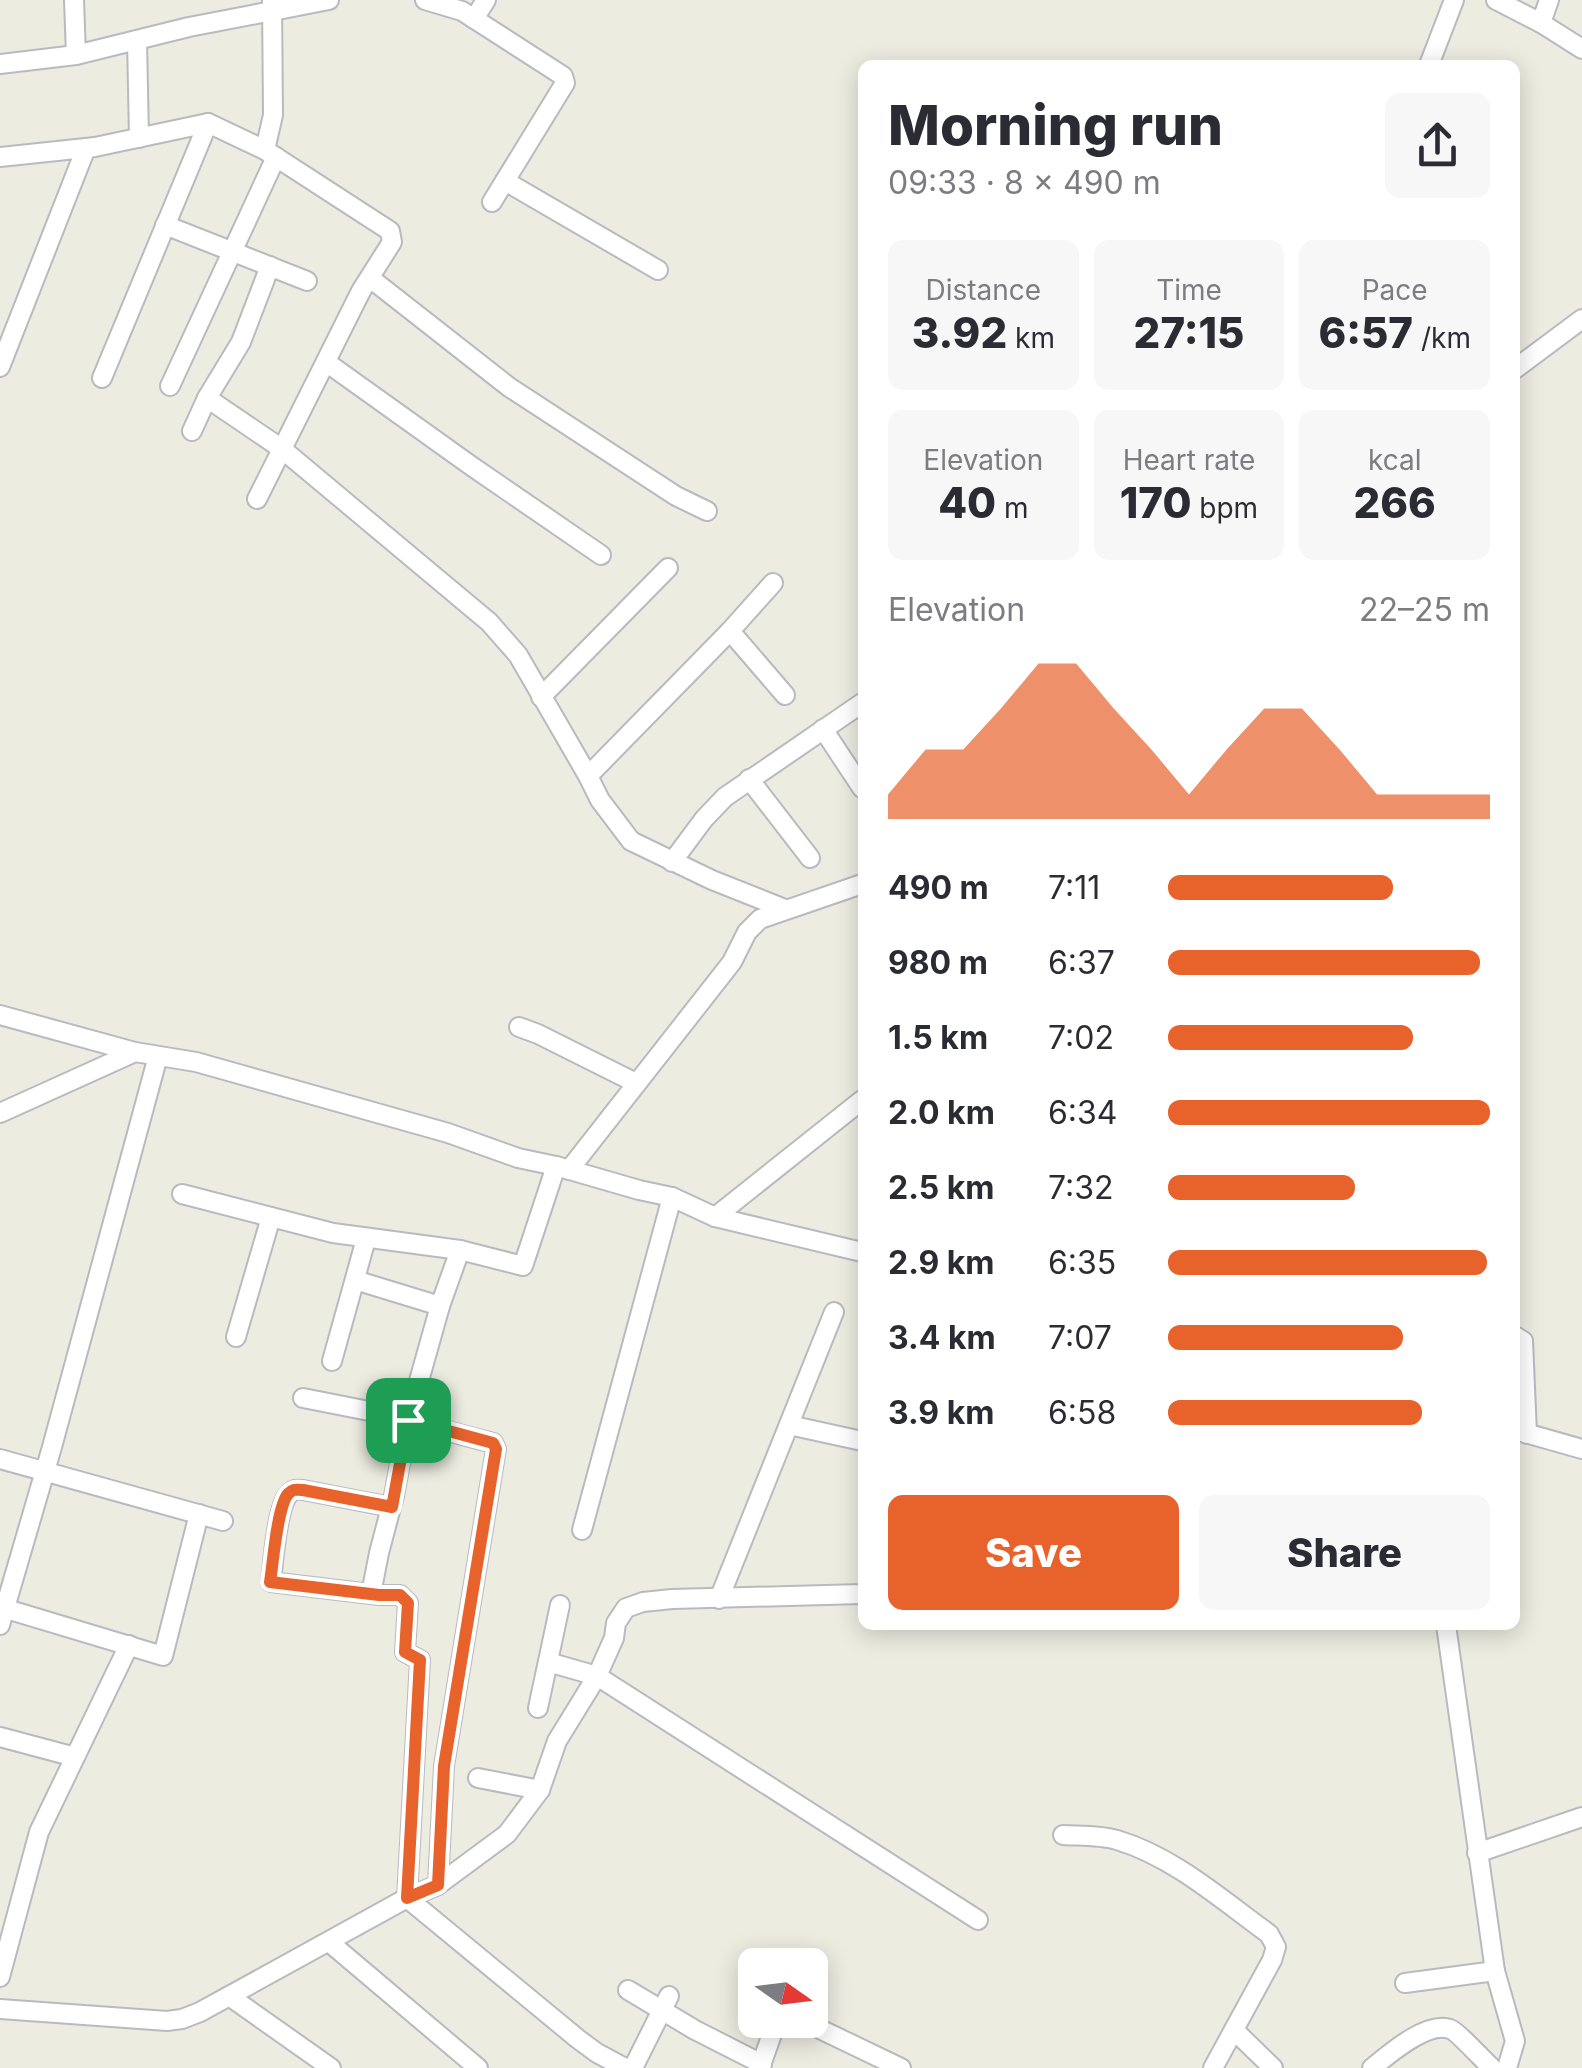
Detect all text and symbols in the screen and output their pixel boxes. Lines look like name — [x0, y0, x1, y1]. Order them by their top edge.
text: Morning run — [888, 92, 1223, 158]
button: share — [1385, 93, 1490, 198]
text: 09:33 · 8 × 490 m — [888, 163, 1161, 202]
text: Distance — [926, 273, 1041, 307]
text: Time — [1156, 273, 1222, 307]
text: Pace — [1362, 273, 1428, 307]
text: 3.92 — [912, 307, 1007, 358]
text: 27:15 — [1134, 307, 1244, 358]
text: 6:57 — [1318, 307, 1413, 358]
text: km — [1007, 321, 1055, 355]
text: /km — [1413, 321, 1471, 355]
text: Elevation — [923, 443, 1043, 477]
text: Heart rate — [1123, 443, 1255, 477]
text: kcal — [1368, 443, 1421, 477]
text: 40 — [938, 477, 996, 528]
text: 170 — [1120, 477, 1191, 528]
text: 266 — [1353, 477, 1436, 528]
text: m — [996, 491, 1029, 525]
text: bpm — [1191, 491, 1258, 525]
text: Elevation — [888, 590, 1025, 629]
text: 22–25 m — [1359, 590, 1490, 629]
text: 490 m — [888, 868, 989, 907]
text: 7:11 — [1048, 868, 1100, 907]
text: 980 m — [888, 943, 988, 982]
text: 6:37 — [1048, 943, 1115, 982]
text: 1.5 km — [888, 1018, 988, 1057]
text: 7:02 — [1048, 1018, 1114, 1057]
text: 2.0 km — [888, 1093, 995, 1132]
text: 6:34 — [1048, 1093, 1118, 1132]
text: 2.5 km — [888, 1168, 994, 1207]
text: 7:32 — [1048, 1168, 1114, 1207]
text: 2.9 km — [888, 1243, 995, 1282]
text: 6:35 — [1048, 1243, 1116, 1282]
text: 3.4 km — [888, 1318, 996, 1357]
text: 7:07 — [1048, 1318, 1112, 1357]
pin — [366, 1378, 451, 1463]
icon: arrive — [381, 1393, 436, 1448]
text: 3.9 km — [888, 1393, 994, 1432]
text: 6:58 — [1048, 1393, 1116, 1432]
button: Save — [888, 1495, 1179, 1610]
button: Share — [1199, 1495, 1490, 1610]
north arrow — [738, 1948, 828, 2038]
map controls — [738, 1948, 828, 2038]

